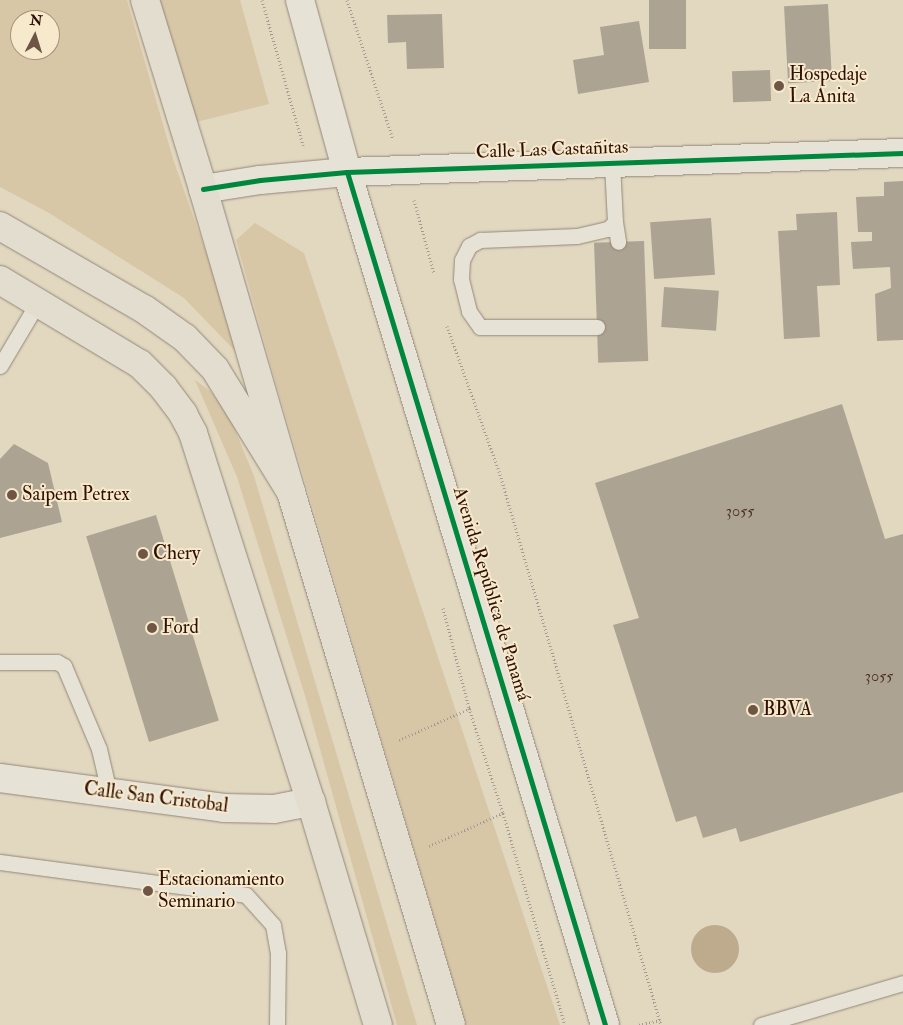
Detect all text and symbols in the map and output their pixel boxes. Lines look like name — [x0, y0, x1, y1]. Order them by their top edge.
north arrow — [10, 10, 60, 60]
text: N — [29, 12, 43, 30]
place label: Hospedaje La Anita — [789, 64, 867, 108]
marker: Hospedaje La Anita — [773, 80, 785, 92]
street label: Calle Las Castañitas — [475, 136, 629, 164]
place label: Saipem Petrex — [22, 484, 130, 506]
street label: Avenida República de Panamá — [448, 484, 534, 704]
marker: Saipem Petrex — [6, 489, 18, 501]
house number: 3055 — [726, 501, 754, 521]
place label: Chery — [153, 543, 200, 565]
marker: Chery — [137, 548, 149, 560]
place label: Ford — [162, 617, 199, 639]
marker: Ford — [146, 622, 158, 634]
house number: 3055 — [865, 666, 893, 686]
place label: BBVA — [763, 699, 812, 721]
marker: BBVA — [747, 704, 759, 716]
street label: Calle San Cristobal — [83, 778, 229, 818]
place label: Estacionamiento Seminario — [158, 869, 284, 913]
marker: Estacionamiento Seminario — [142, 885, 154, 897]

